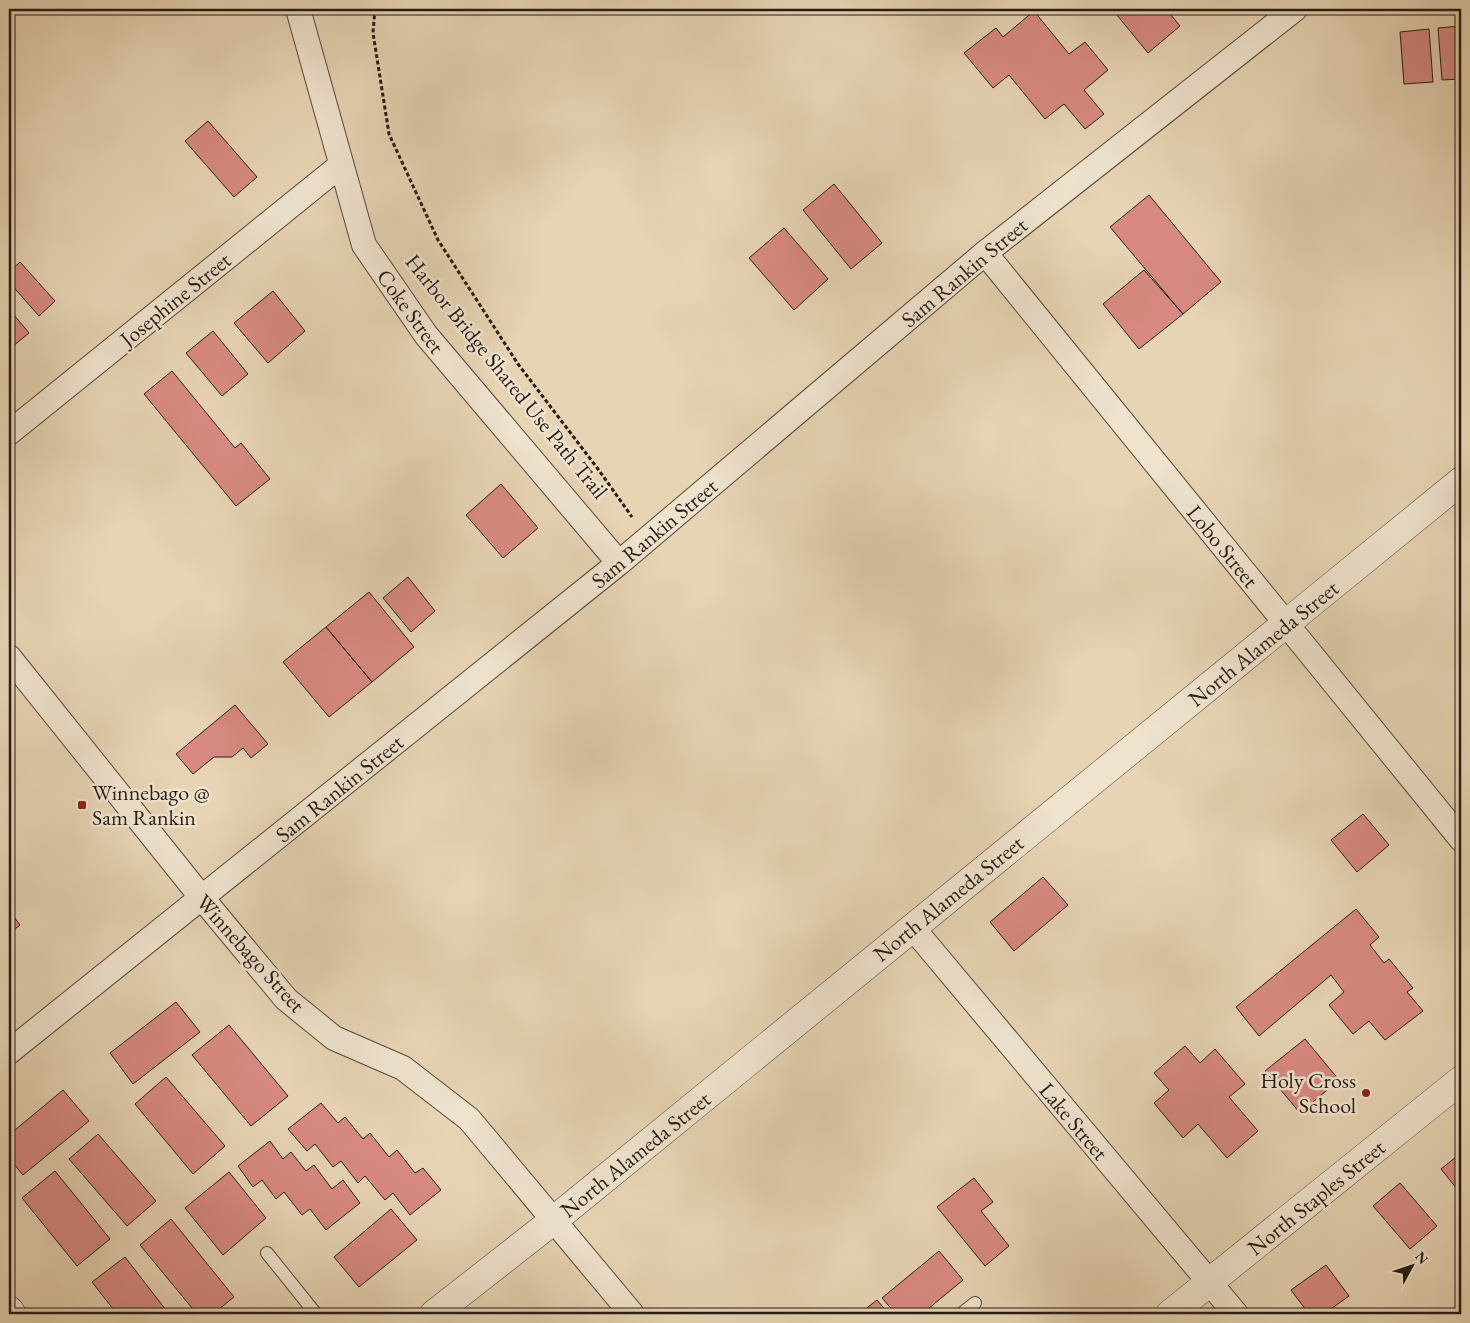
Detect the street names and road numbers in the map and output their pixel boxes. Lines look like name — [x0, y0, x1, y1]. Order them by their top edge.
street label: Sam Rankin Street — [895, 211, 1034, 334]
street label: Josephine Street — [112, 246, 237, 354]
street label: Harbor Bridge Shared Use Path Trail — [399, 248, 614, 505]
street label: Coke Street — [370, 263, 451, 359]
street label: Sam Rankin Street — [585, 472, 724, 595]
street label: Lobo Street — [1180, 499, 1265, 594]
street label: North Alameda Street — [1182, 574, 1345, 713]
street label: Sam Rankin Street — [269, 728, 409, 849]
street label: North Alameda Street — [867, 829, 1030, 968]
street label: Winnebago Street — [190, 888, 312, 1019]
street label: Lake Street — [1033, 1076, 1115, 1166]
street label: North Alameda Street — [554, 1085, 717, 1224]
street label: North Staples Street — [1242, 1133, 1391, 1262]

